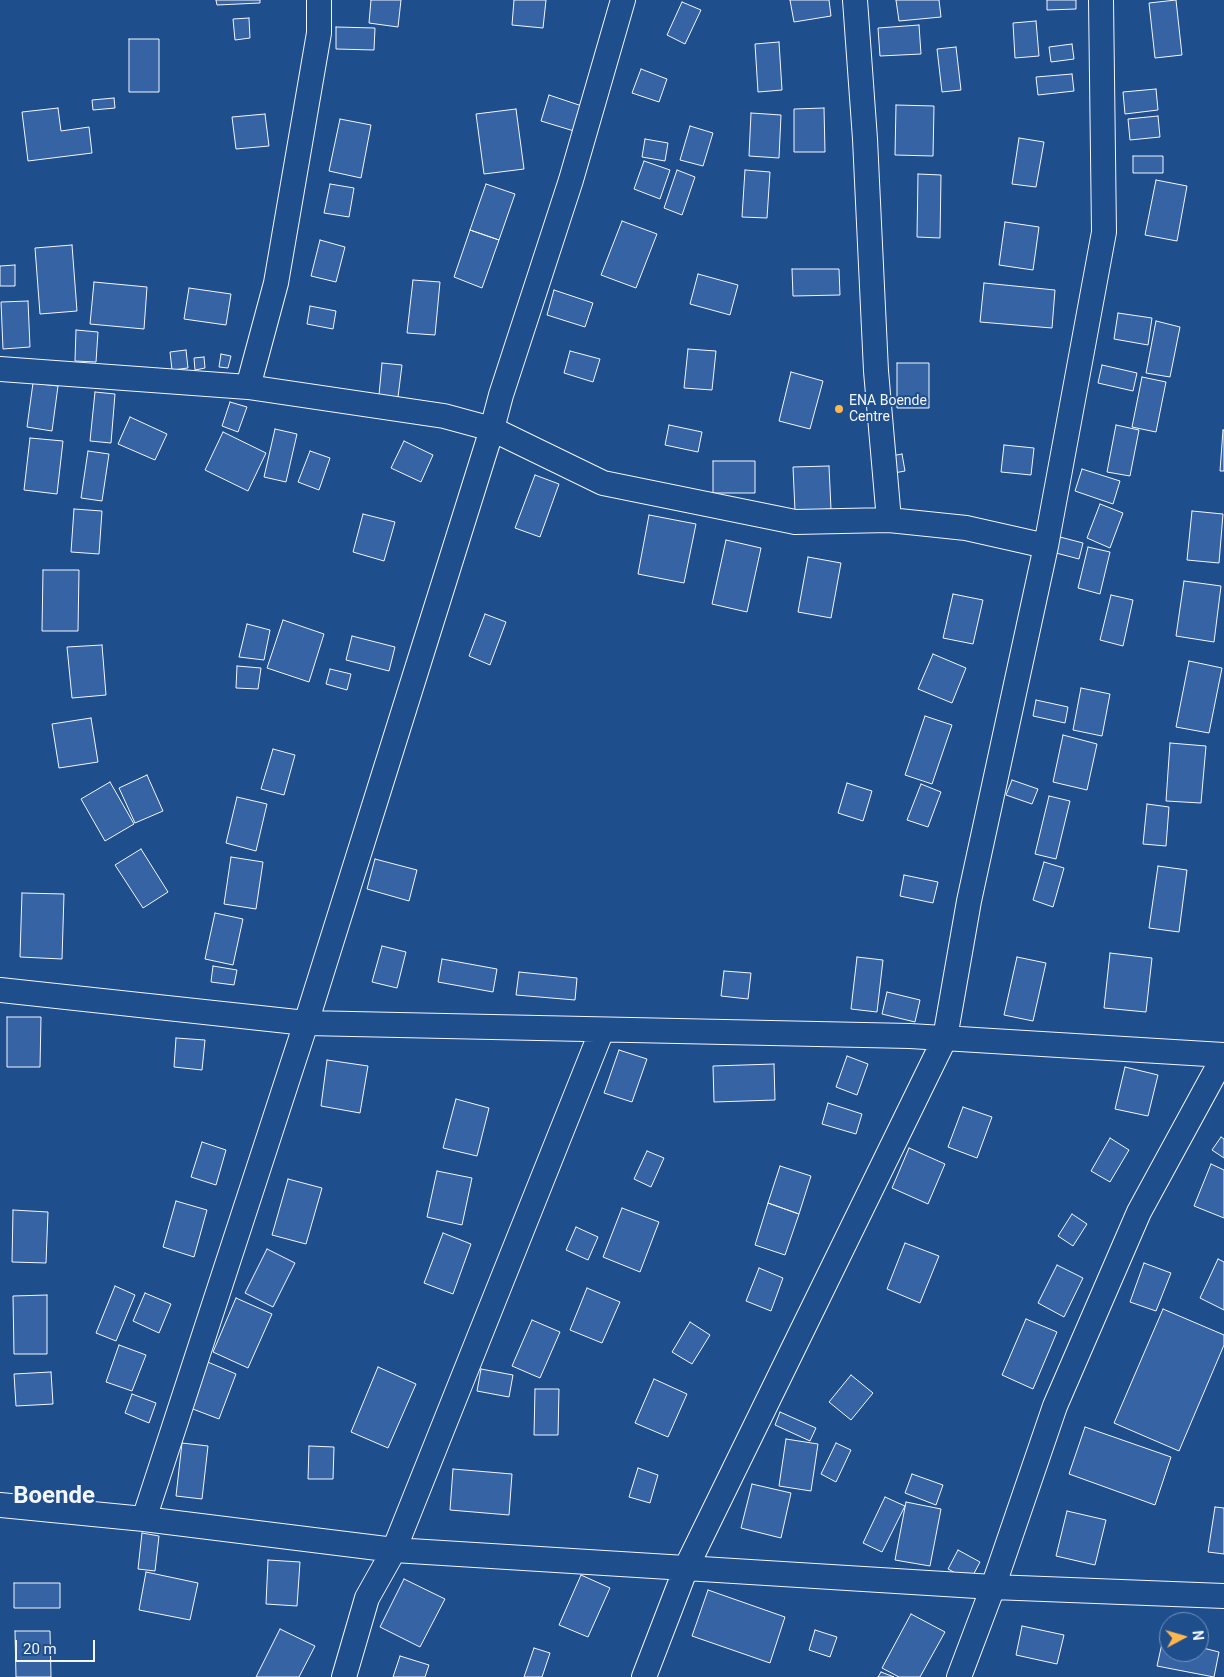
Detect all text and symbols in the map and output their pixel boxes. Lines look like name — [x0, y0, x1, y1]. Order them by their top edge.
place label: ENA Boende Centre — [849, 393, 927, 426]
marker: ENA Boende Centre — [833, 403, 845, 415]
district label: Boende — [13, 1483, 95, 1511]
north arrow — [1159, 1612, 1209, 1662]
scale bar — [18, 1630, 98, 1662]
text: N — [1189, 1630, 1206, 1641]
text: 20 m — [23, 1640, 57, 1658]

